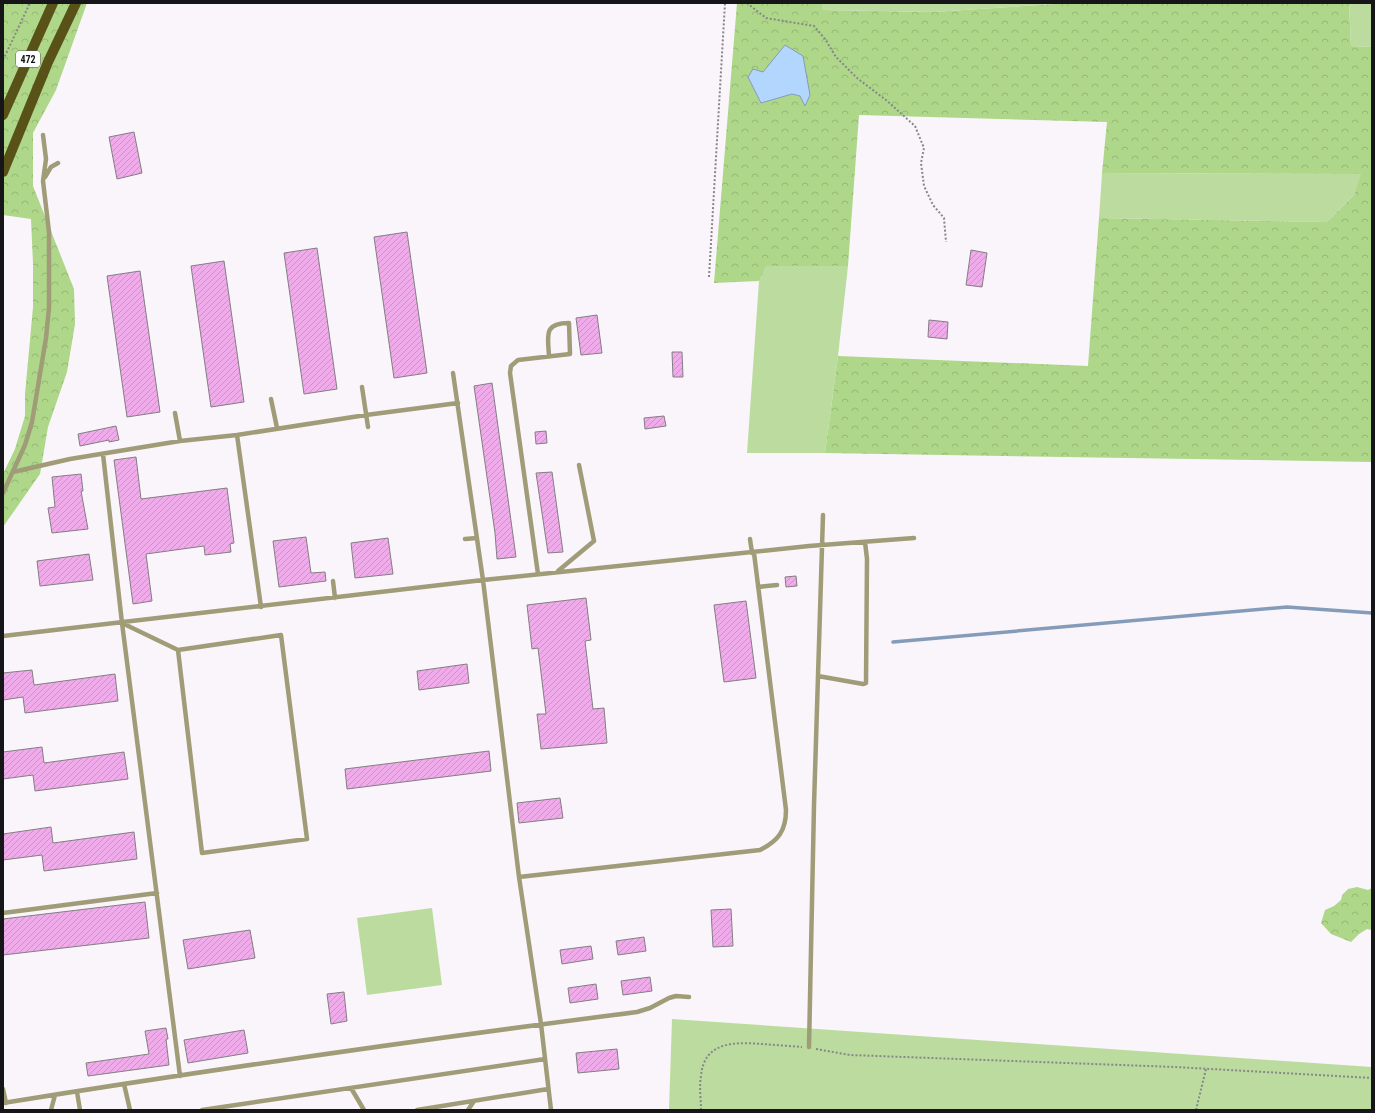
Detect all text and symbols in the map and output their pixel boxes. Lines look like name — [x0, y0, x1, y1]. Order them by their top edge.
road number: 472 — [16, 51, 40, 67]

